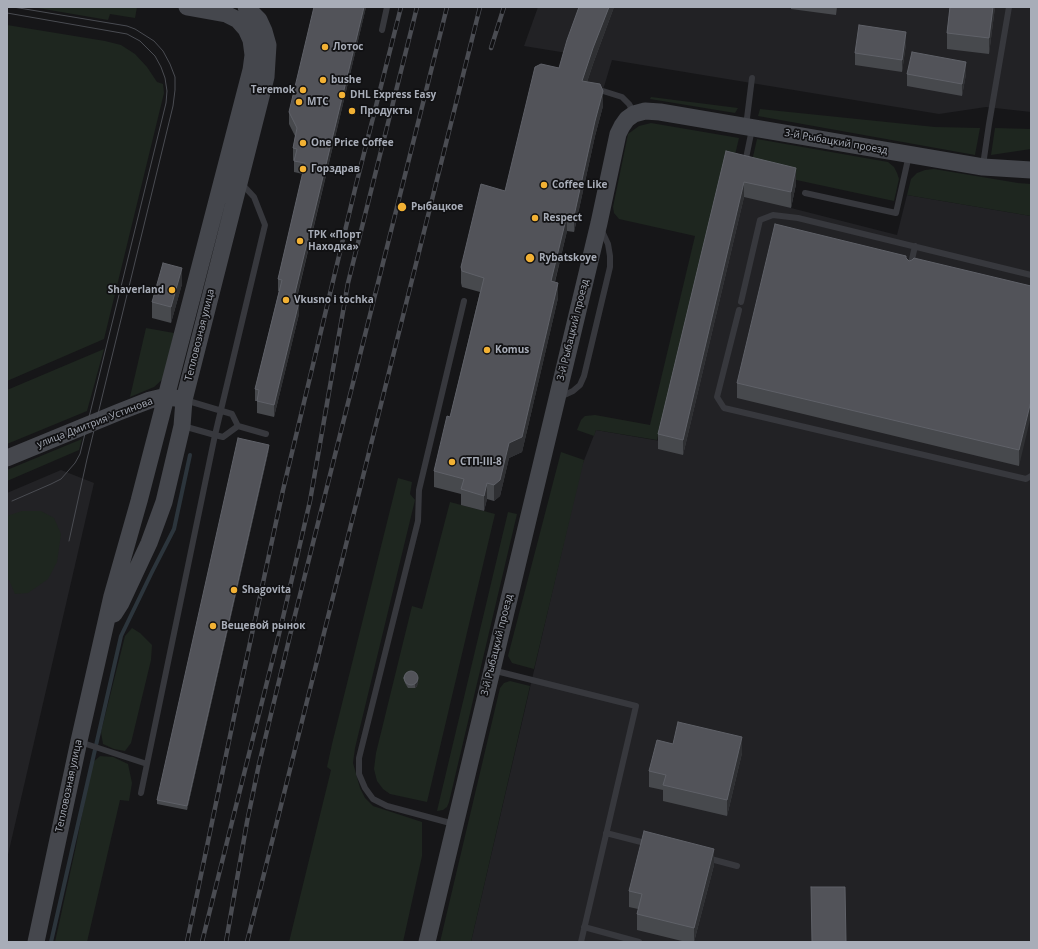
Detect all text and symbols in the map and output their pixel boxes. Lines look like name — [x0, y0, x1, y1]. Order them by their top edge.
place label: Лотос — [333, 41, 364, 53]
marker: Лотос — [320, 42, 330, 52]
place label: bushe — [331, 74, 361, 86]
marker: bushe — [318, 75, 328, 85]
place label: Teremok — [251, 84, 295, 96]
marker: Teremok — [298, 85, 308, 95]
place label: DHL Express Easy — [350, 89, 436, 101]
marker: DHL Express Easy — [337, 90, 347, 100]
place label: МТС — [307, 96, 329, 108]
marker: МТС — [294, 97, 304, 107]
place label: Продукты — [360, 105, 413, 117]
marker: Продукты — [347, 106, 357, 116]
street label: 3-й Рыбацкий проезд — [784, 127, 888, 157]
place label: One Price Coffee — [311, 137, 394, 149]
marker: One Price Coffee — [298, 138, 308, 148]
place label: Горздрав — [311, 163, 360, 175]
marker: Горздрав — [298, 164, 308, 174]
place label: Coffee Like — [552, 179, 608, 191]
marker: Coffee Like — [539, 180, 549, 190]
marker: Рыбацкое — [396, 201, 408, 213]
place label: Рыбацкое — [411, 201, 463, 213]
place label: Respect — [543, 212, 582, 224]
marker: Respect — [530, 213, 540, 223]
place label: ТРК «Порт Находка» — [308, 229, 361, 252]
marker: ТРК «Порт Находка» — [295, 236, 305, 246]
marker: Rybatskoye — [524, 252, 536, 264]
place label: Rybatskoye — [539, 252, 597, 264]
street label: 3-й Рыбацкий проезд — [555, 278, 591, 382]
place label: Shaverland — [108, 284, 164, 296]
marker: Shaverland — [167, 285, 177, 295]
street label: Тепловозная улица — [183, 288, 217, 382]
place label: Vkusno i tochka — [294, 294, 374, 306]
marker: Vkusno i tochka — [281, 295, 291, 305]
place label: Komus — [495, 344, 529, 356]
marker: Komus — [482, 345, 492, 355]
street label: улица Дмитрия Устинова — [35, 395, 155, 451]
place label: СТП-III-8 — [460, 456, 502, 468]
marker: СТП-III-8 — [447, 457, 457, 467]
place label: Shagovita — [242, 584, 291, 596]
marker: Shagovita — [229, 585, 239, 595]
street label: 3-й Рыбацкий проезд — [479, 593, 515, 697]
place label: Вещевой рынок — [221, 620, 305, 632]
marker: Вещевой рынок — [208, 621, 218, 631]
street label: Тепловозная улица — [53, 738, 85, 834]

